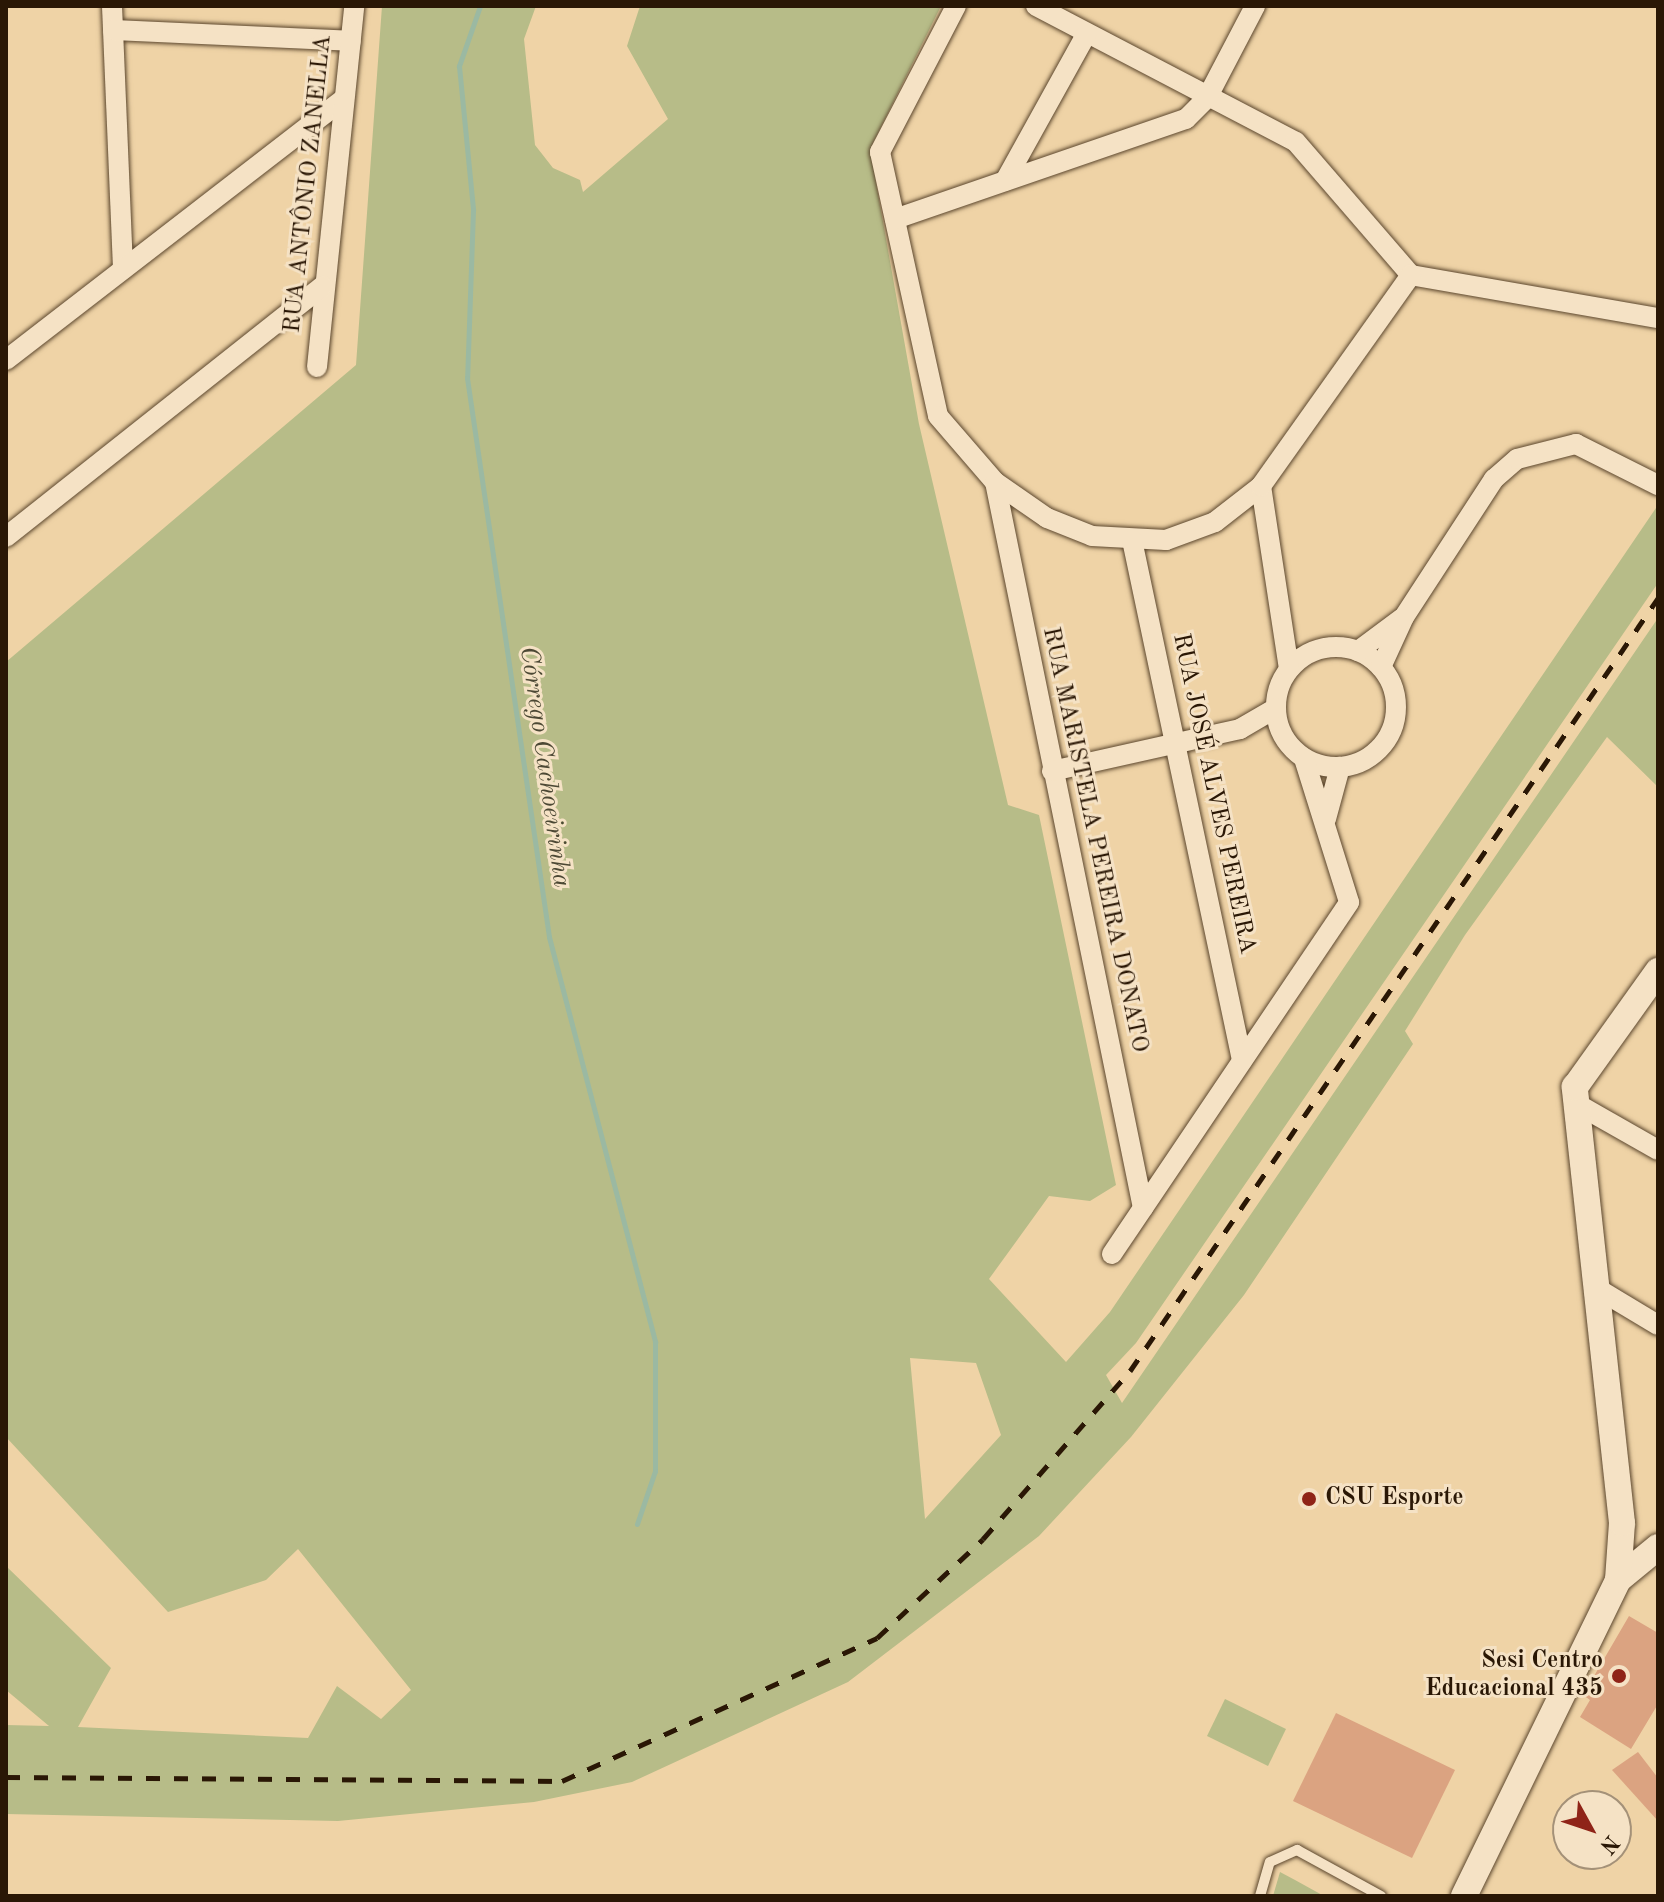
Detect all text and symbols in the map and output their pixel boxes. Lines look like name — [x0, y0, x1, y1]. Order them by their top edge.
street label: RUA ANTÔNIO ZANELLA — [279, 34, 339, 334]
street label: RUA MARISTELA PEREIRA DONATO — [1035, 625, 1153, 1055]
street label: RUA JOSÉ ALVES PEREIRA — [1165, 631, 1261, 957]
water label: Córrego Cachoeirinha — [512, 644, 576, 890]
place label: CSU Esporte — [1325, 1485, 1463, 1513]
marker: CSU Esporte — [1300, 1490, 1318, 1508]
place label: Sesi Centro Educacional 435 — [1425, 1648, 1603, 1704]
marker: Sesi Centro Educacional 435 — [1610, 1667, 1628, 1685]
north arrow — [1552, 1790, 1632, 1870]
text: N — [1595, 1831, 1623, 1858]

